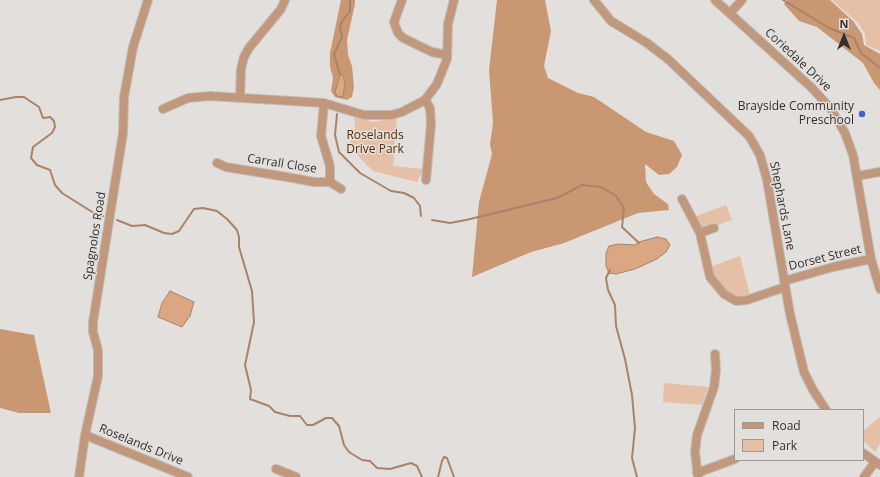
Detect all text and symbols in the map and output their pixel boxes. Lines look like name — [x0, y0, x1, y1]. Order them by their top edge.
north arrow — [824, 16, 864, 56]
text: N — [840, 16, 848, 31]
street label: Coriedale Drive — [762, 26, 834, 94]
place label: Brayside Community Preschool — [738, 100, 854, 128]
marker: Brayside Community Preschool — [857, 109, 867, 119]
park label: Roselands Drive Park — [346, 129, 404, 157]
street label: Carrall Close — [246, 151, 318, 177]
street label: Shephards Lane — [766, 160, 798, 252]
street label: Spagnolos Road — [81, 191, 109, 281]
street label: Dorset Street — [787, 242, 863, 274]
legend — [734, 409, 864, 461]
text: Road — [772, 417, 801, 434]
street label: Roselands Drive — [97, 422, 185, 468]
text: Park — [772, 437, 797, 454]

